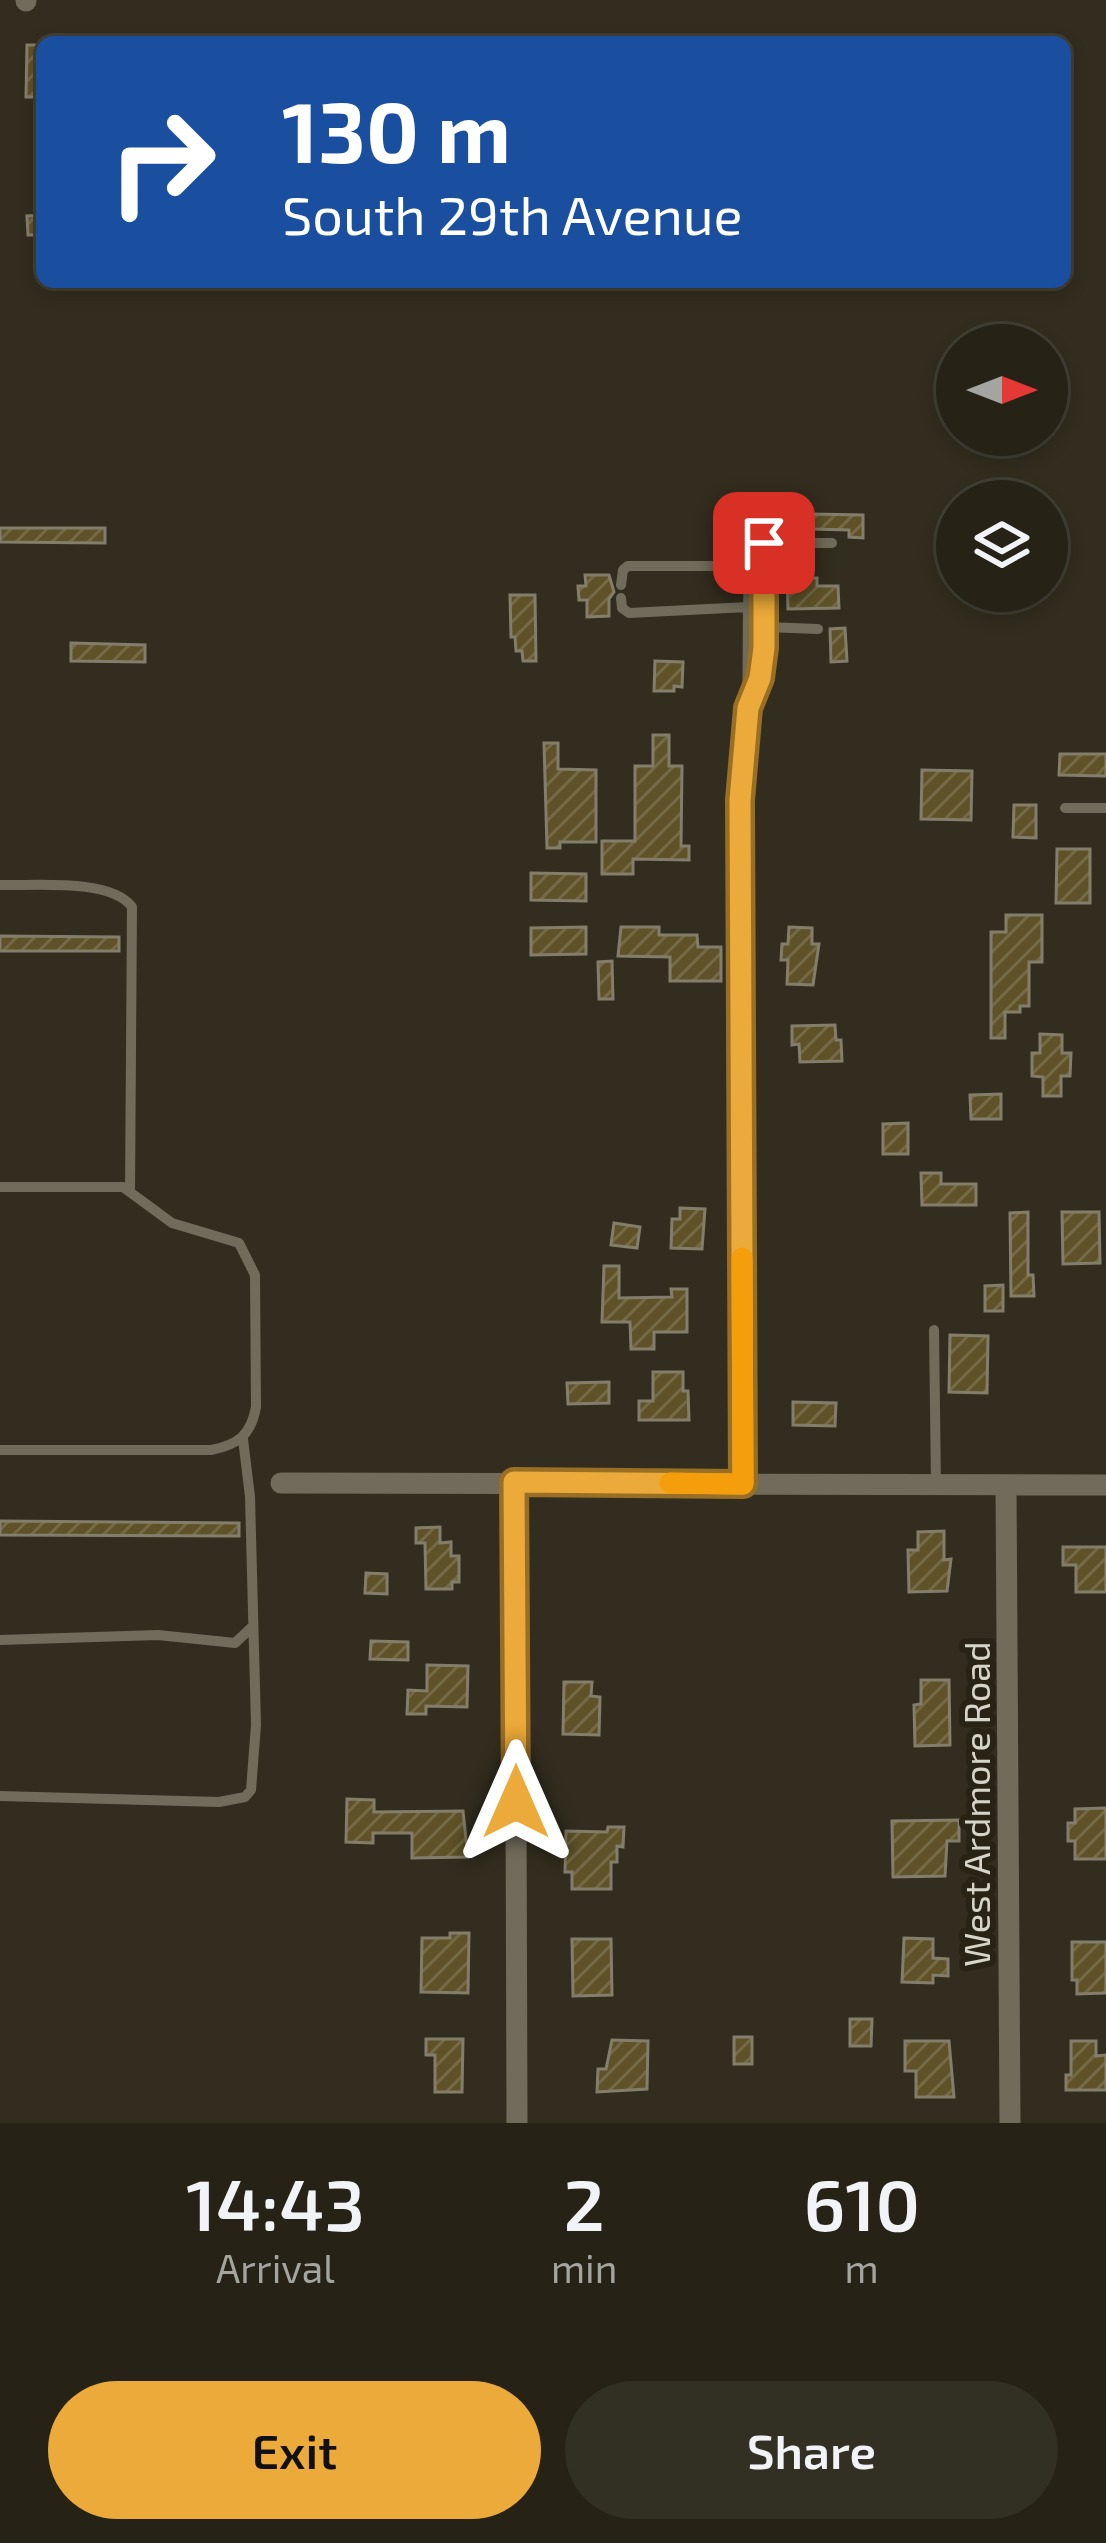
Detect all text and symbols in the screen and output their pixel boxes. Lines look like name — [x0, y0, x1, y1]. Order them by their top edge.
text: 130 m — [282, 79, 511, 180]
icon: right — [84, 84, 240, 240]
text: South 29th Avenue — [282, 181, 743, 246]
north arrow — [936, 324, 1068, 456]
map controls — [936, 324, 1068, 612]
button: layers — [936, 480, 1068, 612]
pin — [713, 492, 815, 594]
icon: arrive — [731, 510, 797, 576]
street label: West Ardmore Road — [954, 1641, 997, 1967]
position arrow — [453, 1739, 579, 1865]
text: 14:43 — [186, 2159, 365, 2245]
text: 2 — [564, 2159, 605, 2245]
text: 610 — [803, 2159, 920, 2245]
text: Arrival — [216, 2244, 335, 2291]
text: min — [551, 2244, 617, 2291]
text: m — [845, 2244, 879, 2291]
button: Exit — [48, 2381, 541, 2519]
button: Share — [565, 2381, 1058, 2519]

